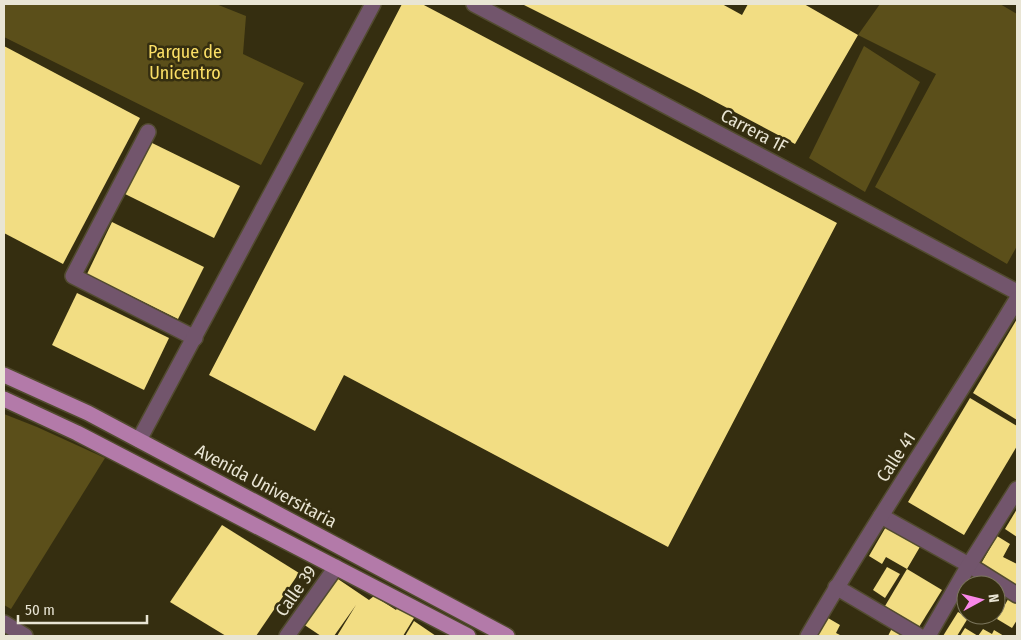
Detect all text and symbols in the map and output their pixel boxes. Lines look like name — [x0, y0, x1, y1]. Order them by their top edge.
park label: Parque de Unicentro — [148, 41, 222, 84]
street label: Carrera 1F — [717, 104, 791, 158]
street label: Calle 41 — [872, 428, 920, 486]
street label: Avenida Universitaria — [192, 439, 341, 533]
street label: Calle 39 — [271, 561, 321, 621]
north arrow — [956, 575, 1006, 625]
scale bar — [18, 592, 146, 624]
text: N — [984, 593, 1002, 604]
text: 50 m — [25, 601, 55, 619]

